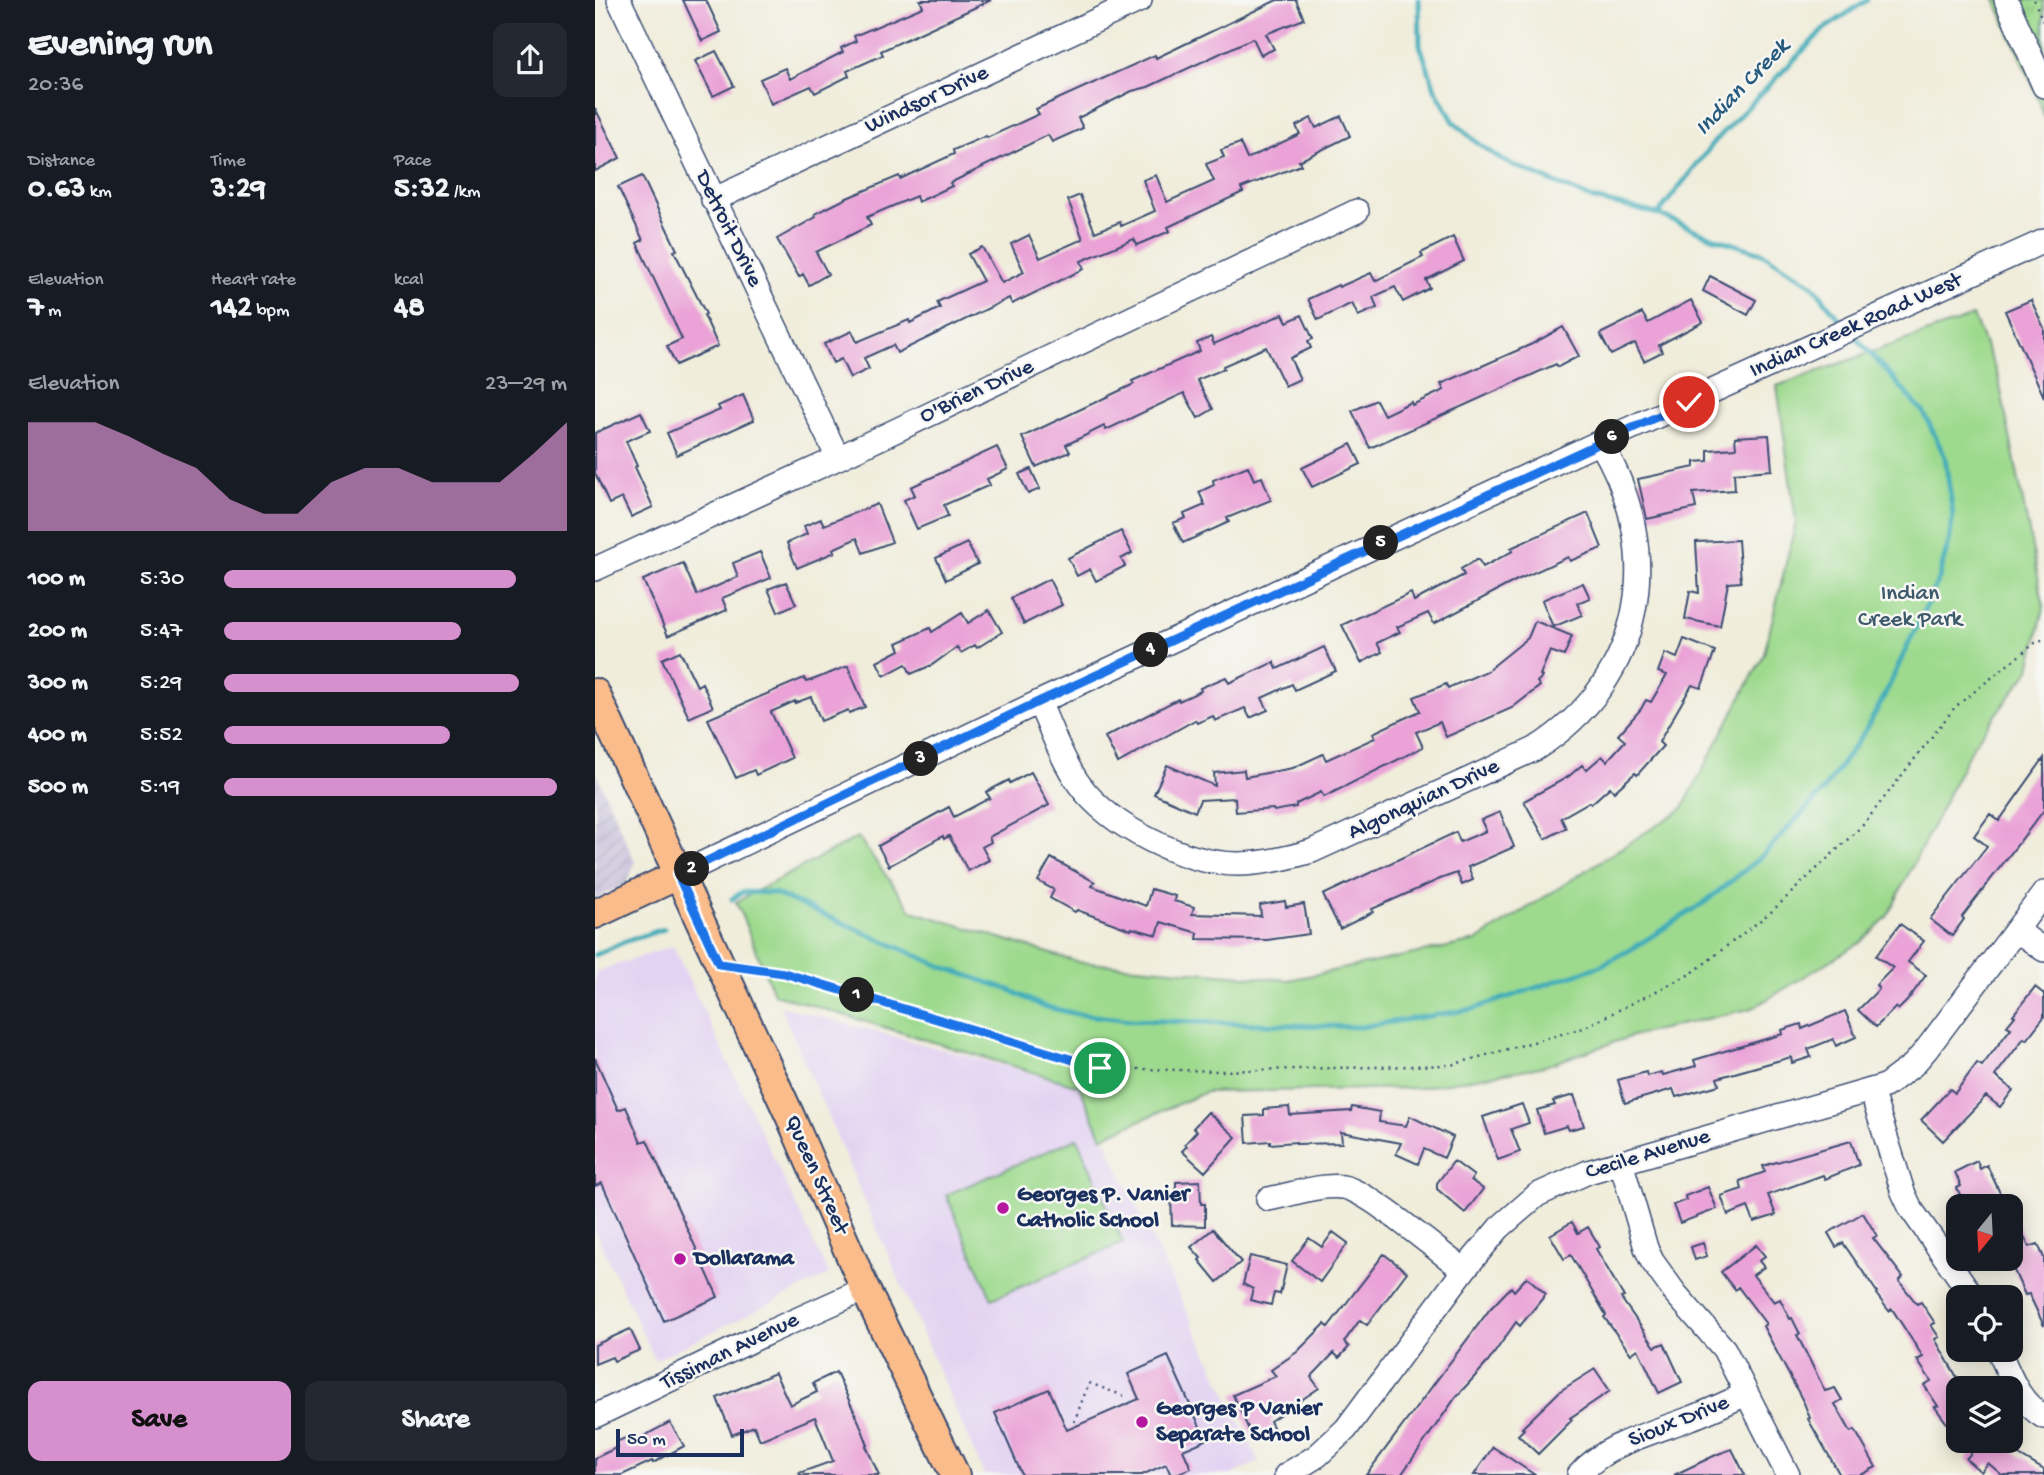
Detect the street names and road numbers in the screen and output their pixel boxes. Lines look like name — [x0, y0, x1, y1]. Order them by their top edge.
street label: Windsor Drive — [861, 59, 994, 140]
street label: Detroit Drive — [687, 165, 768, 293]
street label: Indian Creek Road West — [1746, 266, 1968, 385]
street label: O'Brien Drive — [916, 353, 1039, 430]
street label: Algonquian Drive — [1344, 753, 1505, 847]
street label: Queen Street — [778, 1111, 855, 1240]
street label: Cecile Avenue — [1583, 1123, 1715, 1187]
street label: Tissiman Avenue — [655, 1306, 805, 1398]
street label: Sioux Drive — [1625, 1389, 1734, 1454]

